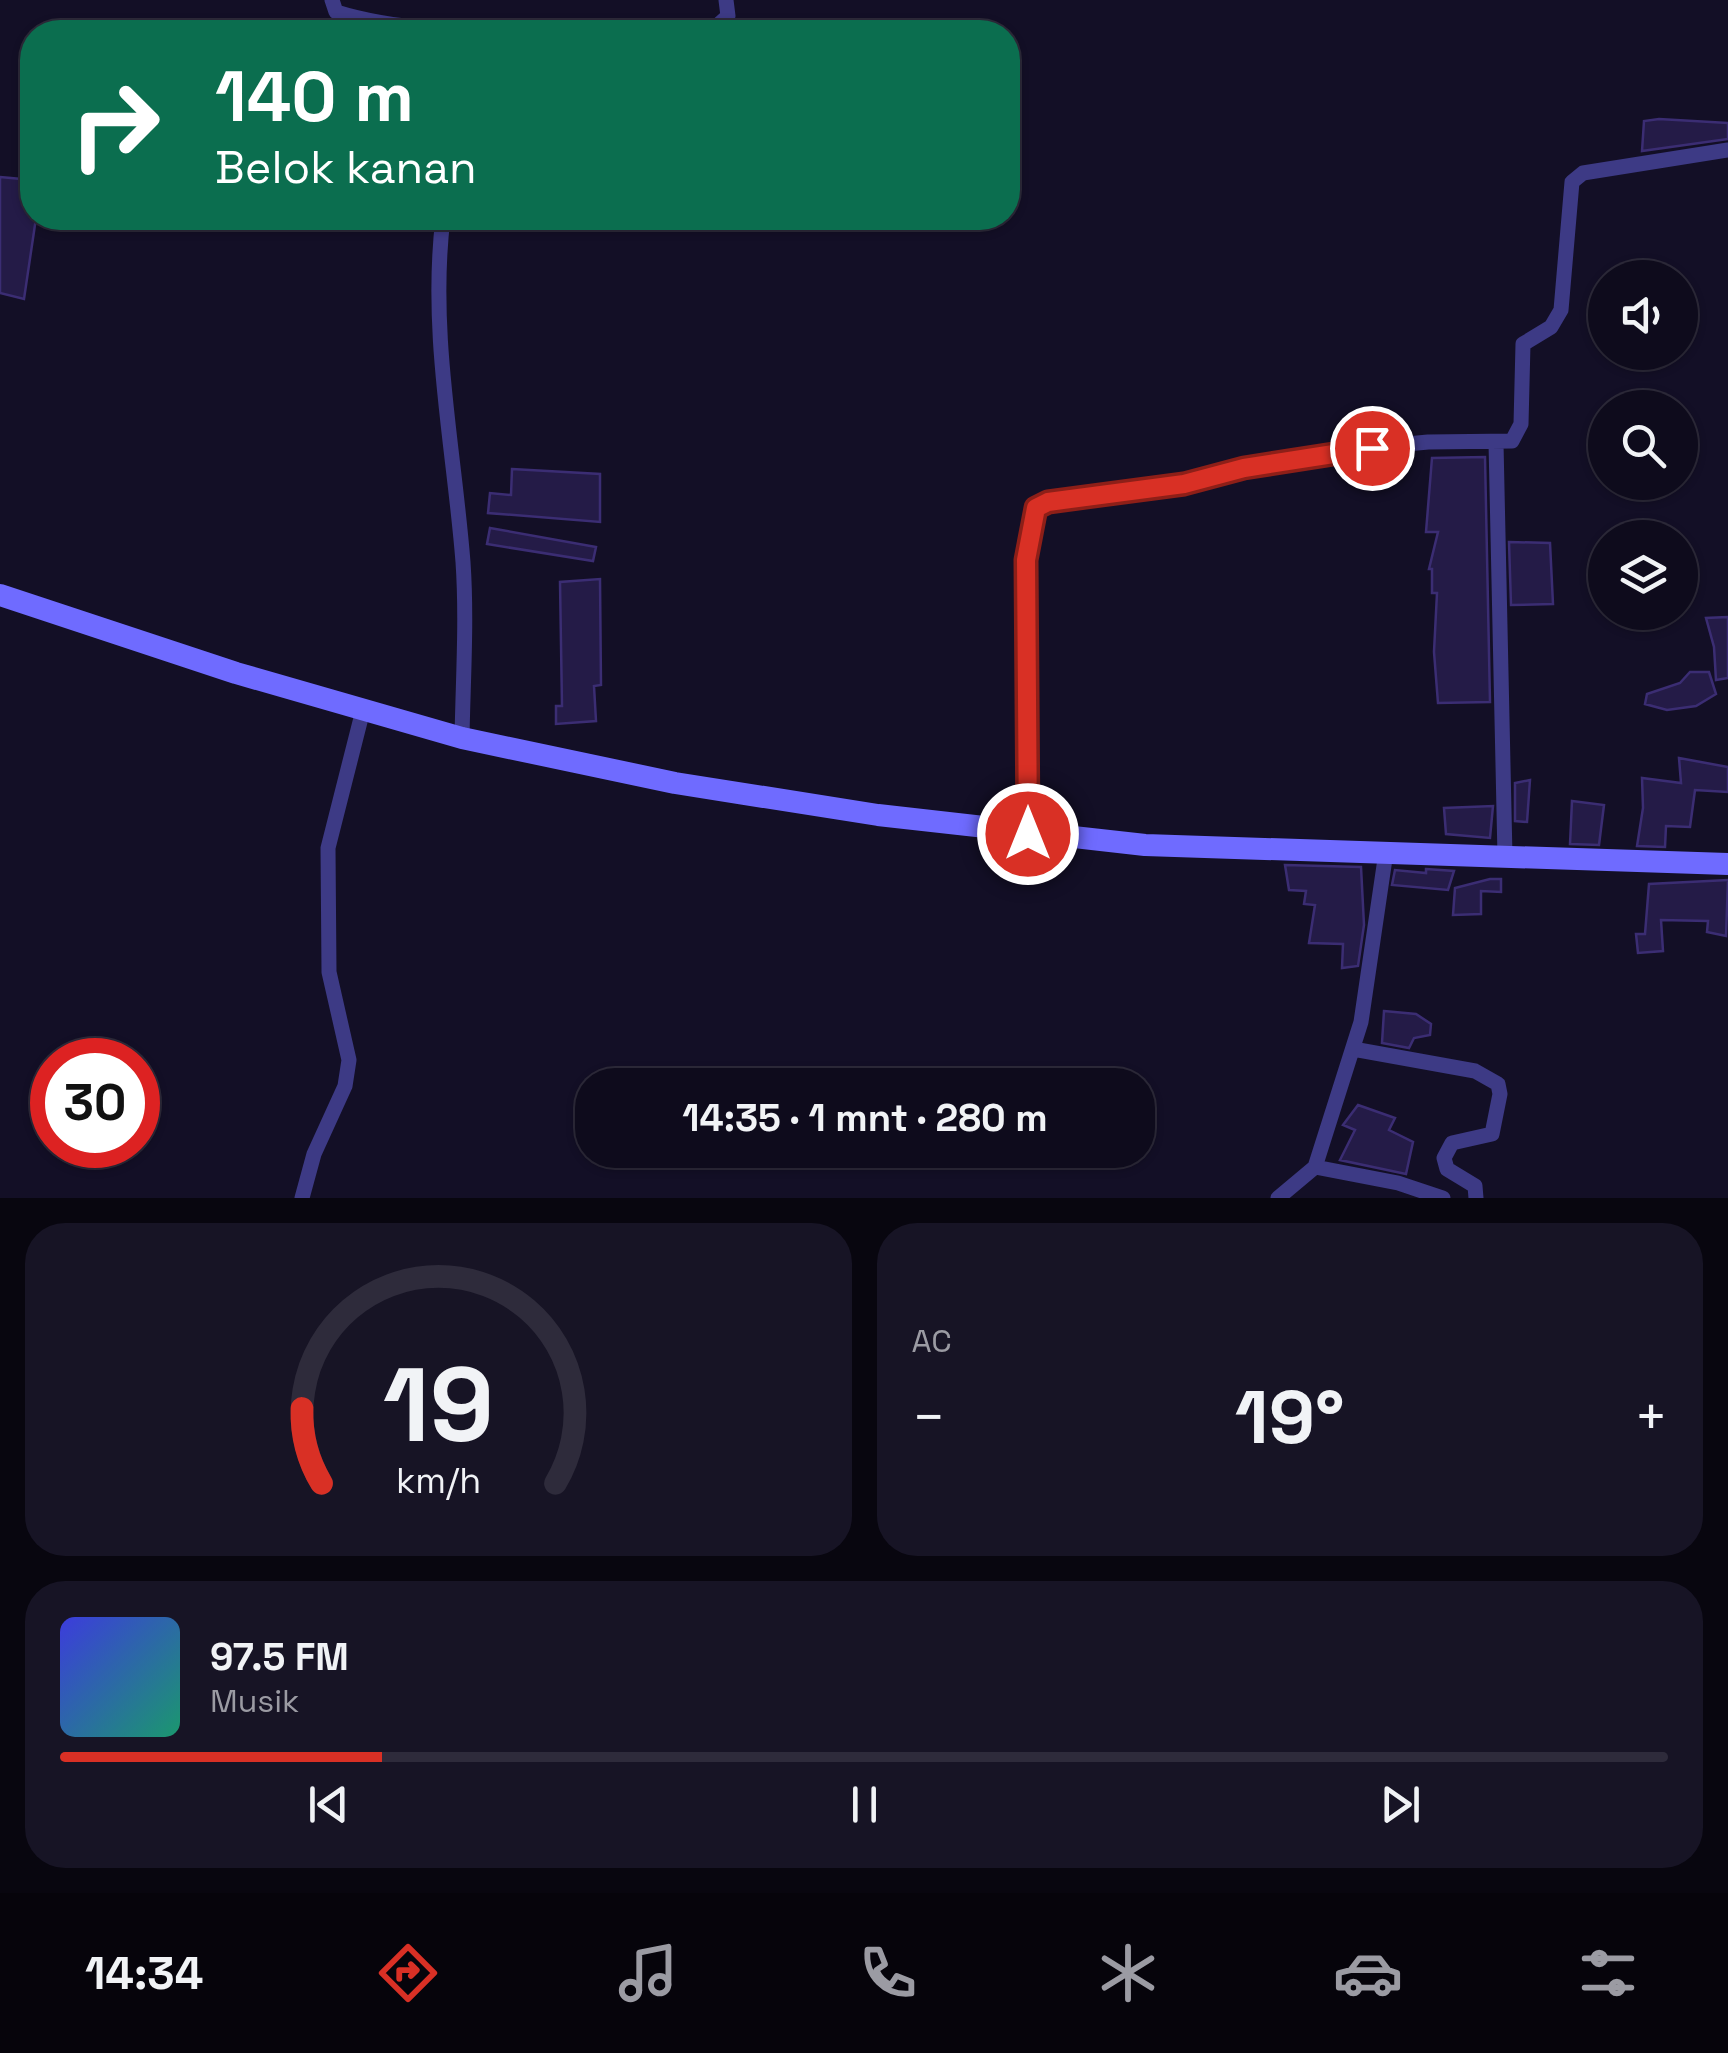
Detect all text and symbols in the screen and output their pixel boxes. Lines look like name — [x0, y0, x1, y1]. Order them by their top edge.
text: 140 m — [215, 52, 414, 141]
icon: right — [50, 60, 180, 190]
text: Belok kanan — [215, 139, 477, 196]
map controls — [1588, 260, 1698, 630]
button: sound — [1588, 260, 1698, 370]
button: search — [1588, 390, 1698, 500]
pin — [1330, 406, 1415, 491]
icon: arrive — [1345, 421, 1400, 476]
button: layers — [1588, 520, 1698, 630]
position arrow — [976, 782, 1080, 886]
speed limit sign: 30 — [30, 1038, 160, 1168]
text: 14:35 · 1 mnt · 280 m — [682, 1094, 1048, 1142]
text: AC — [912, 1321, 952, 1361]
text: 19 — [383, 1339, 494, 1471]
text: 19° — [1235, 1369, 1345, 1465]
text: − — [912, 1382, 946, 1452]
text: + — [1634, 1382, 1668, 1452]
text: km/h — [396, 1458, 481, 1503]
text: 97.5 FM — [210, 1633, 349, 1681]
text: Musik — [210, 1681, 299, 1721]
icon: previous — [301, 1777, 356, 1832]
icon: pause — [837, 1777, 892, 1832]
icon: next — [1373, 1777, 1428, 1832]
icon: directions — [373, 1938, 443, 2008]
icon: music — [613, 1938, 683, 2008]
icon: phone — [853, 1938, 923, 2008]
icon: climate — [1093, 1938, 1163, 2008]
icon: car — [1333, 1938, 1403, 2008]
icon: filters — [1573, 1938, 1643, 2008]
text: 14:34 — [85, 1945, 203, 2002]

